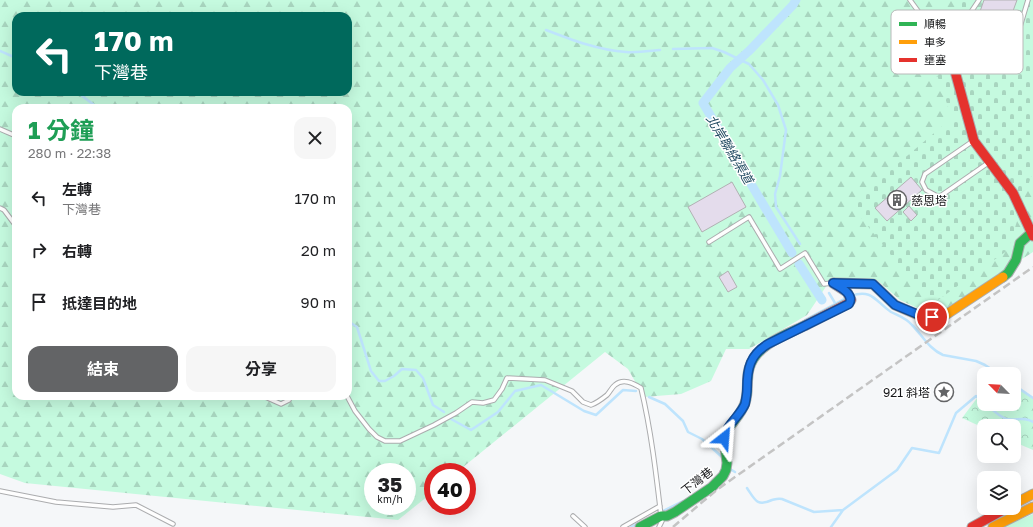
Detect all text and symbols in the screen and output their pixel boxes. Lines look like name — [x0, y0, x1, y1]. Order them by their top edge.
legend — [891, 10, 1023, 74]
text: 順暢 — [924, 17, 946, 30]
text: 170 m — [94, 24, 173, 57]
icon: left — [28, 28, 80, 80]
text: 車多 — [924, 35, 946, 48]
text: 壅塞 — [924, 53, 946, 66]
text: 下灣巷 — [94, 61, 148, 83]
water label: 北岸聯絡渠道 — [703, 111, 758, 188]
text: 1 分鐘 — [28, 115, 94, 144]
button: close — [294, 117, 336, 159]
text: 280 m · 22:38 — [28, 145, 111, 161]
text: 左轉 — [62, 180, 92, 198]
icon: left — [28, 187, 50, 209]
text: 170 m — [294, 189, 336, 207]
building icon: 慈恩塔 — [886, 189, 908, 211]
place label: 慈恩塔 — [911, 193, 947, 208]
text: 下灣巷 — [62, 201, 101, 217]
icon: right — [28, 239, 50, 261]
text: 20 m — [301, 241, 336, 259]
text: 右轉 — [62, 242, 92, 260]
icon: arrive — [28, 291, 50, 313]
text: 90 m — [301, 293, 336, 311]
text: 抵達目的地 — [62, 294, 137, 312]
pin — [915, 300, 949, 334]
icon: arrive — [921, 306, 943, 328]
button: 結束 — [28, 346, 178, 392]
button: 分享 — [186, 346, 336, 392]
north arrow — [977, 367, 1021, 411]
map controls — [977, 367, 1021, 515]
place icon: 921 斜塔 — [933, 381, 955, 403]
place label: 921 斜塔 — [883, 385, 930, 400]
position arrow — [703, 417, 745, 459]
button: search — [977, 419, 1021, 463]
speed limit sign: 40 — [424, 463, 476, 515]
street label: 下灣巷 — [678, 464, 716, 498]
button: layers — [977, 471, 1021, 515]
text: 35 — [378, 472, 402, 496]
text: km/h — [377, 493, 403, 505]

